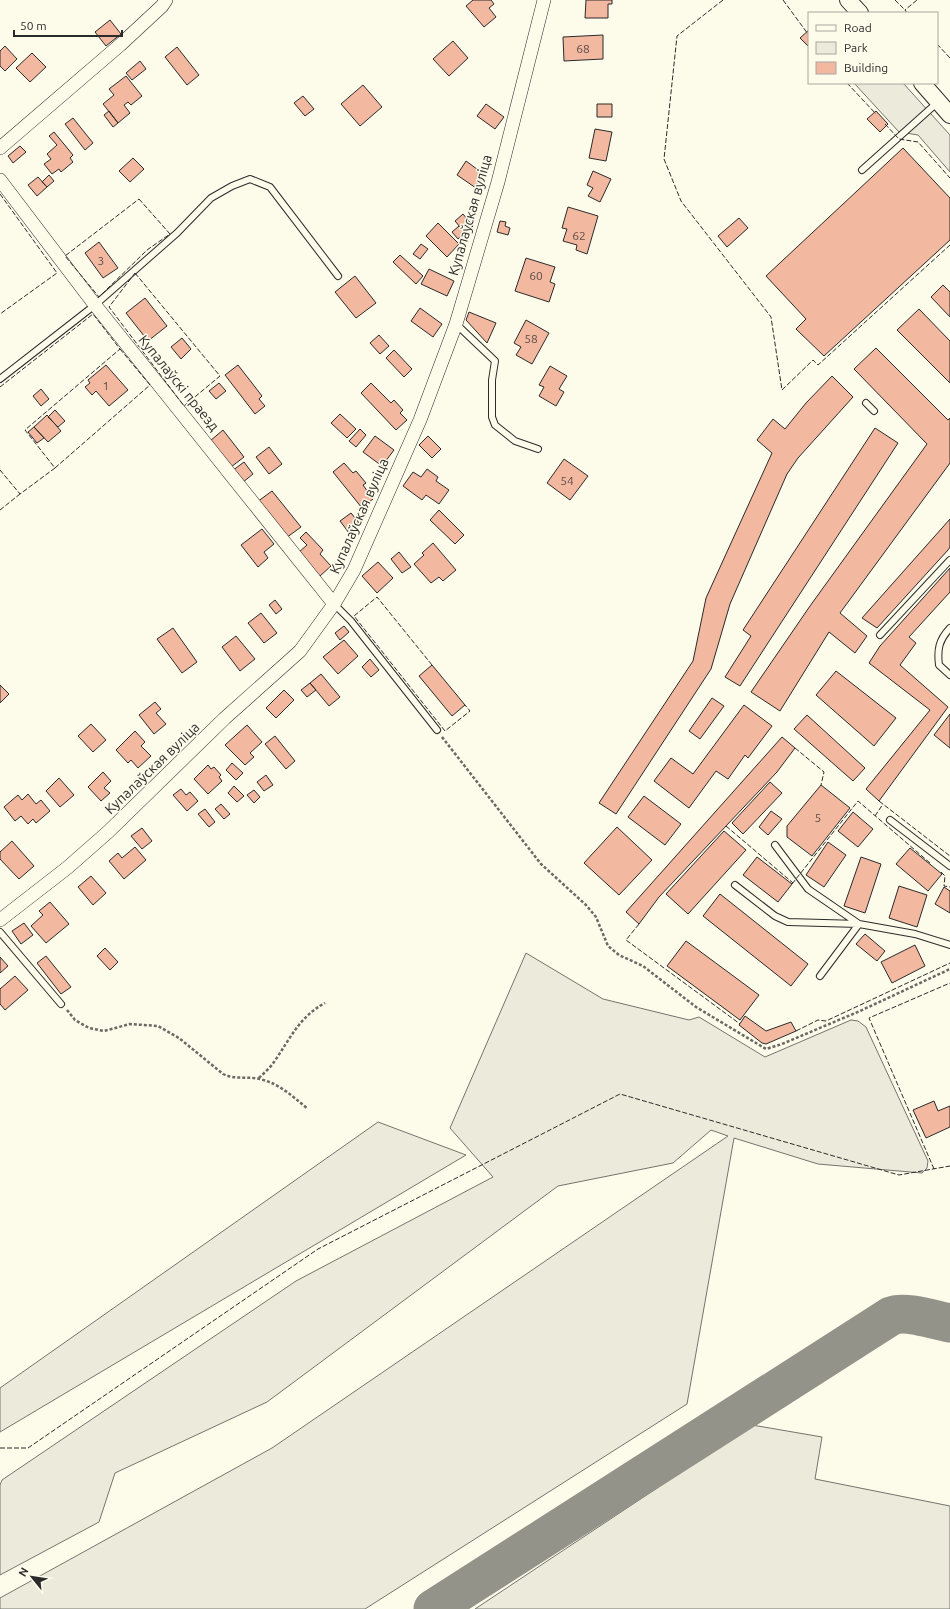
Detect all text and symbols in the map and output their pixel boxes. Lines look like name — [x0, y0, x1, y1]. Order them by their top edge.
scale bar — [14, 12, 122, 38]
legend — [808, 12, 938, 84]
text: 50 m — [20, 19, 47, 32]
text: Road — [844, 21, 872, 34]
text: Park — [844, 41, 868, 54]
house number: 68 — [576, 42, 590, 55]
text: Building — [844, 61, 888, 74]
street label: Купалаўская вуліца — [445, 153, 495, 277]
house number: 62 — [572, 229, 586, 242]
house number: 3 — [98, 254, 104, 267]
house number: 60 — [529, 269, 543, 282]
street label: Купалаўскі праезд — [135, 332, 223, 434]
house number: 58 — [524, 332, 538, 345]
house number: 1 — [103, 379, 109, 392]
street label: Купалаўская вуліца — [326, 456, 392, 576]
house number: 54 — [560, 474, 574, 487]
street label: Купалаўская вуліца — [102, 719, 202, 817]
house number: 5 — [815, 811, 821, 824]
north arrow — [12, 1557, 52, 1597]
text: N — [16, 1565, 31, 1579]

